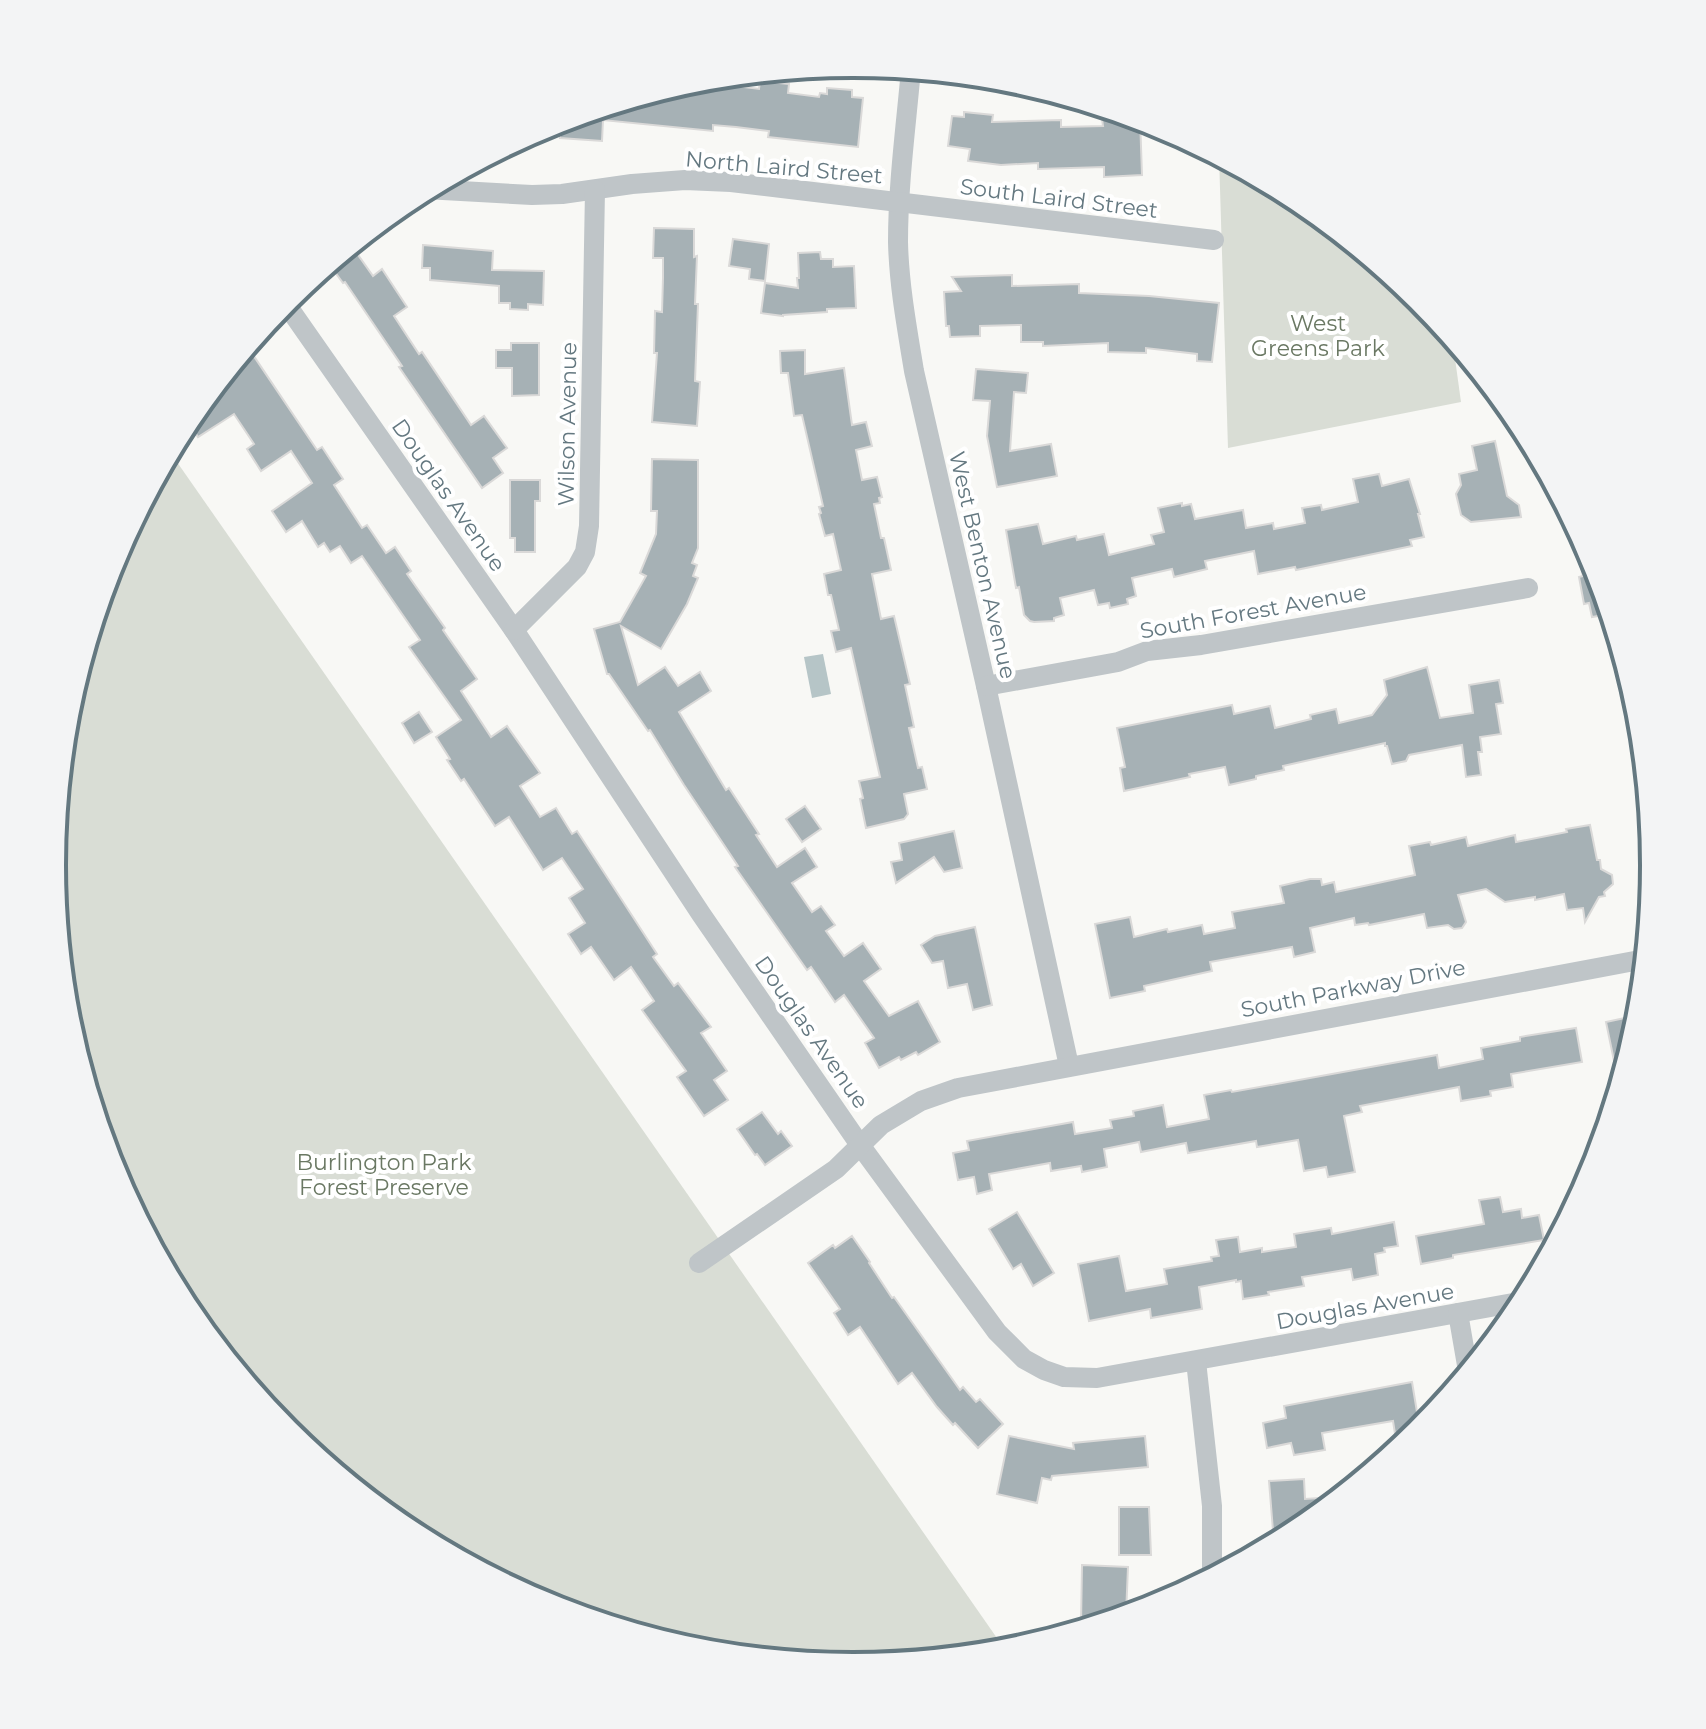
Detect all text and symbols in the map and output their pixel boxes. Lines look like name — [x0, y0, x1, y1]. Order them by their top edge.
street label: North Laird Street — [684, 145, 884, 190]
street label: South Laird Street — [958, 173, 1160, 224]
park label: West Greens Park — [1251, 310, 1386, 362]
street label: Wilson Avenue — [553, 342, 582, 506]
street label: Douglas Avenue — [386, 414, 511, 577]
street label: West Benton Avenue — [943, 449, 1022, 682]
street label: South Forest Avenue — [1138, 578, 1368, 645]
street label: Douglas Avenue — [749, 951, 874, 1114]
street label: South Parkway Drive — [1239, 953, 1468, 1024]
park label: Burlington Park Forest Preserve — [296, 1149, 472, 1201]
street label: Douglas Avenue — [1274, 1278, 1456, 1335]

